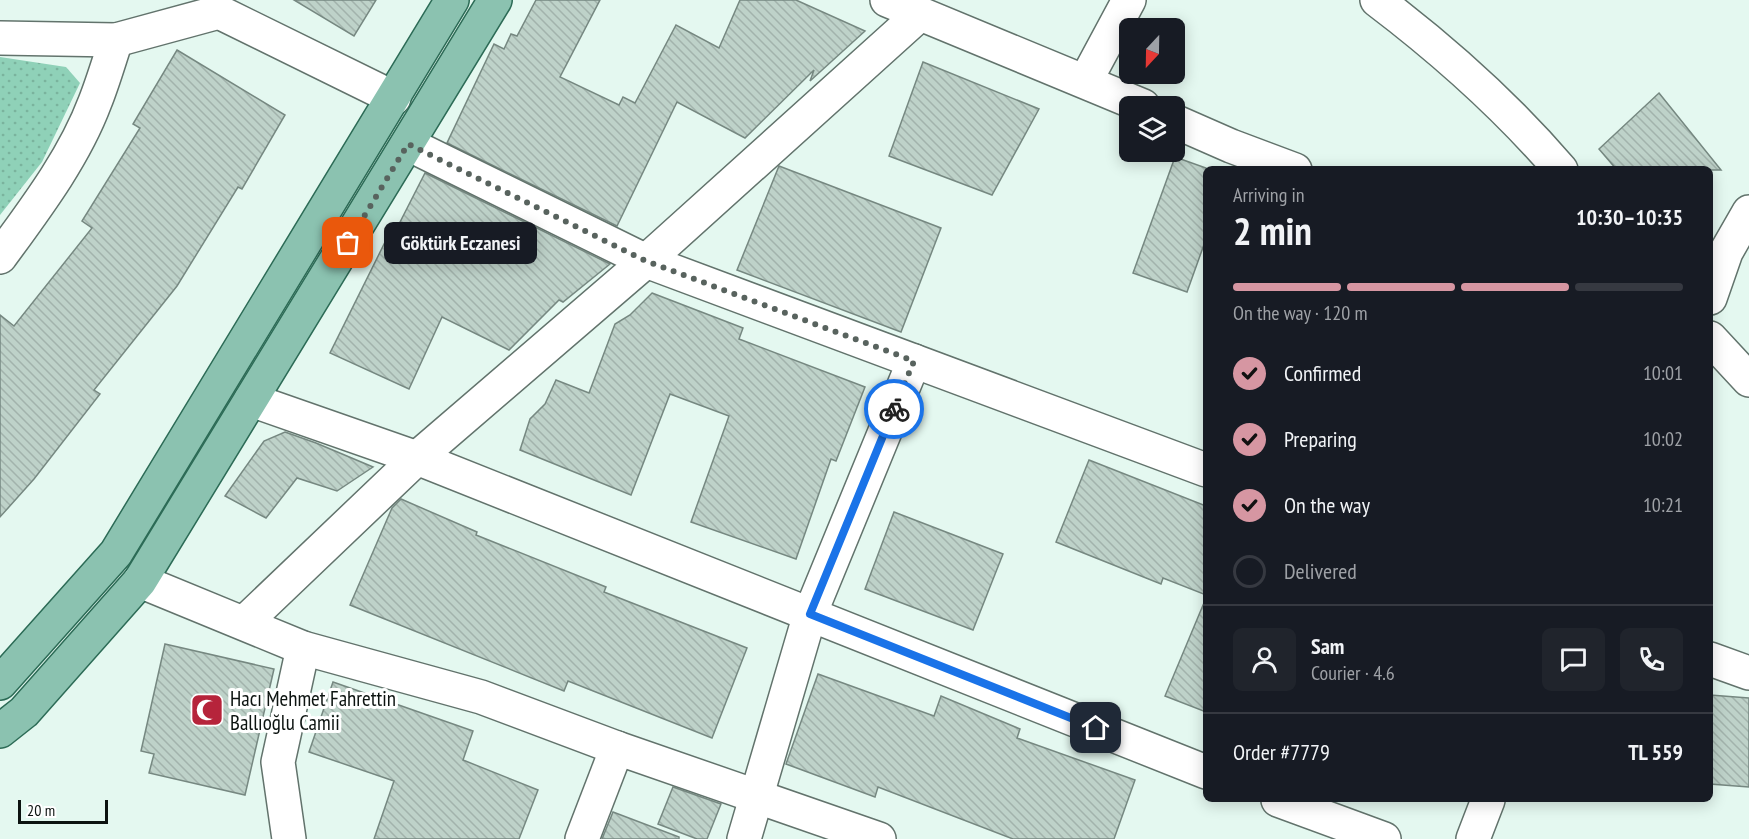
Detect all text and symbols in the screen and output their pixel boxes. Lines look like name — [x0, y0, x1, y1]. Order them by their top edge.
north arrow — [1119, 18, 1185, 84]
map controls — [1119, 18, 1185, 162]
button: layers — [1119, 96, 1185, 162]
text: Arriving in — [1233, 182, 1305, 208]
text: 10:30–10:35 — [1576, 203, 1683, 231]
text: 2 min — [1233, 205, 1312, 256]
pin — [322, 217, 373, 268]
callout: Göktürk Eczanesi — [384, 222, 537, 264]
icon: bag — [331, 226, 364, 259]
text: Göktürk Eczanesi — [400, 230, 521, 256]
text: On the way · 120 m — [1233, 300, 1368, 326]
icon: check — [1233, 357, 1266, 390]
text: Confirmed — [1284, 359, 1361, 387]
text: 10:01 — [1643, 360, 1683, 386]
courier — [864, 379, 924, 439]
icon: bike — [878, 393, 911, 426]
icon: check — [1233, 423, 1266, 456]
text: Preparing — [1284, 425, 1357, 453]
text: 10:02 — [1643, 426, 1683, 452]
icon: check — [1233, 489, 1266, 522]
text: On the way — [1284, 491, 1370, 519]
text: 10:21 — [1643, 492, 1683, 518]
text: Delivered — [1284, 557, 1357, 585]
button: person — [1233, 628, 1296, 691]
button: chat — [1542, 628, 1605, 691]
button: phone — [1620, 628, 1683, 691]
text: Sam — [1311, 632, 1344, 660]
text: Courier · 4.6 — [1311, 660, 1395, 686]
place label: Hacı Mehmet Fahrettin Ballıoğlu Camii — [230, 685, 396, 736]
mosque icon: Hacı Mehmet Fahrettin Ballıoğlu Camii — [189, 692, 225, 728]
pin — [1070, 702, 1121, 753]
icon: home — [1079, 711, 1112, 744]
text: Order #7779 — [1233, 738, 1330, 766]
text: TL 559 — [1628, 738, 1683, 766]
scale bar — [18, 797, 108, 824]
text: 20 m — [27, 800, 55, 820]

